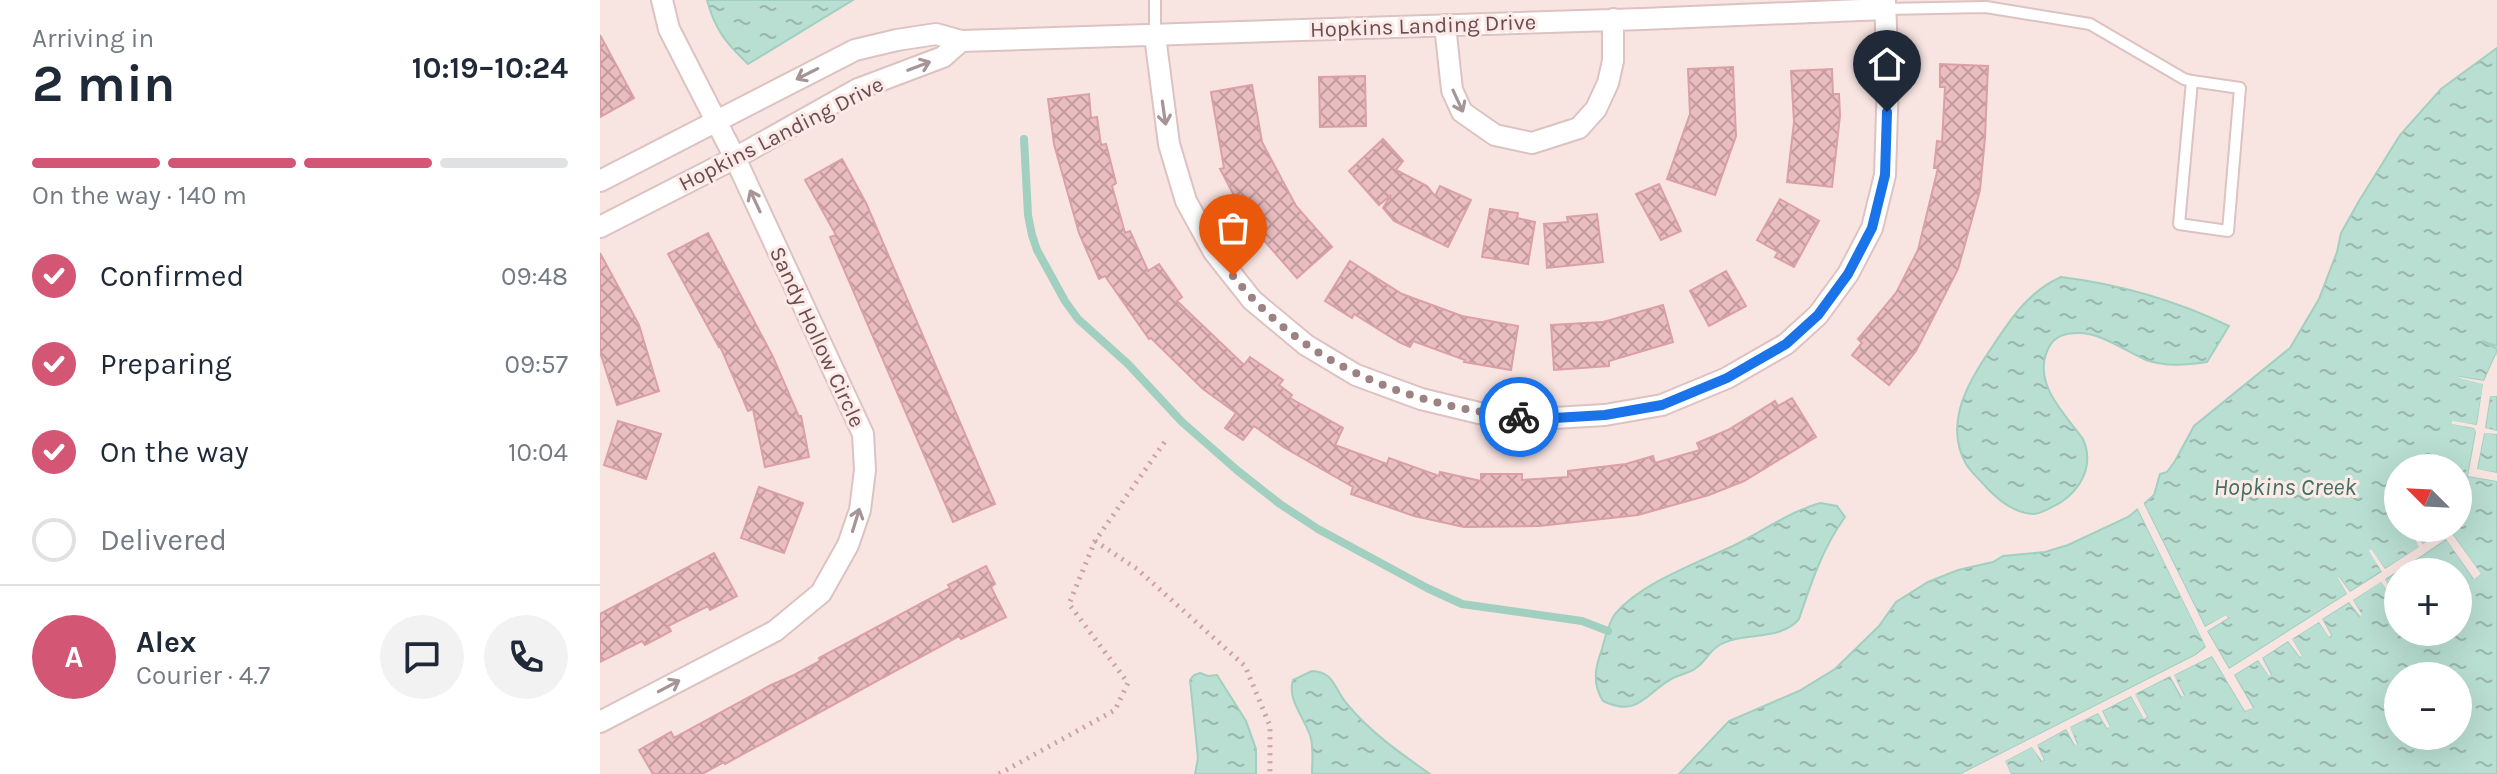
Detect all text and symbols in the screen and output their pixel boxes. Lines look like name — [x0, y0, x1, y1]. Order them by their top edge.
street label: Hopkins Landing Drive — [1310, 9, 1536, 43]
text: Arriving in — [32, 23, 154, 54]
pin — [1853, 30, 1921, 112]
icon: home — [1865, 42, 1909, 86]
text: 10:19–10:24 — [412, 50, 568, 86]
text: 2 min — [32, 53, 175, 114]
one-way arrow — [906, 58, 931, 72]
one-way arrow — [795, 67, 819, 83]
street label: Hopkins Landing Drive — [674, 71, 888, 197]
one-way arrow — [1451, 88, 1466, 112]
one-way arrow — [1157, 100, 1172, 126]
text: On the way · 140 m — [32, 180, 247, 211]
one-way arrow — [747, 189, 762, 214]
pin — [1199, 194, 1267, 276]
icon: bag — [1211, 206, 1255, 250]
street label: Sandy Hollow Circle — [764, 243, 870, 431]
icon: check — [32, 254, 76, 298]
text: Confirmed — [100, 258, 244, 294]
text: 09:48 — [501, 261, 568, 292]
icon: check — [32, 342, 76, 386]
text: Preparing — [100, 346, 232, 382]
text: 09:57 — [505, 349, 568, 380]
courier — [1479, 377, 1559, 457]
icon: bike — [1497, 395, 1541, 439]
icon: check — [32, 430, 76, 474]
text: On the way — [100, 434, 249, 470]
text: 10:04 — [508, 437, 568, 468]
north arrow — [2384, 454, 2472, 542]
map controls — [2384, 454, 2472, 750]
water label: Hopkins Creek — [2213, 473, 2357, 501]
one-way arrow — [849, 508, 864, 534]
text: Delivered — [100, 522, 227, 558]
button: + — [2384, 558, 2472, 646]
button: chat — [380, 615, 464, 699]
button: phone — [484, 615, 568, 699]
text: Alex — [136, 624, 196, 660]
text: A — [65, 639, 83, 675]
text: Courier · 4.7 — [136, 660, 270, 691]
button: − — [2384, 662, 2472, 750]
one-way arrow — [657, 678, 681, 694]

